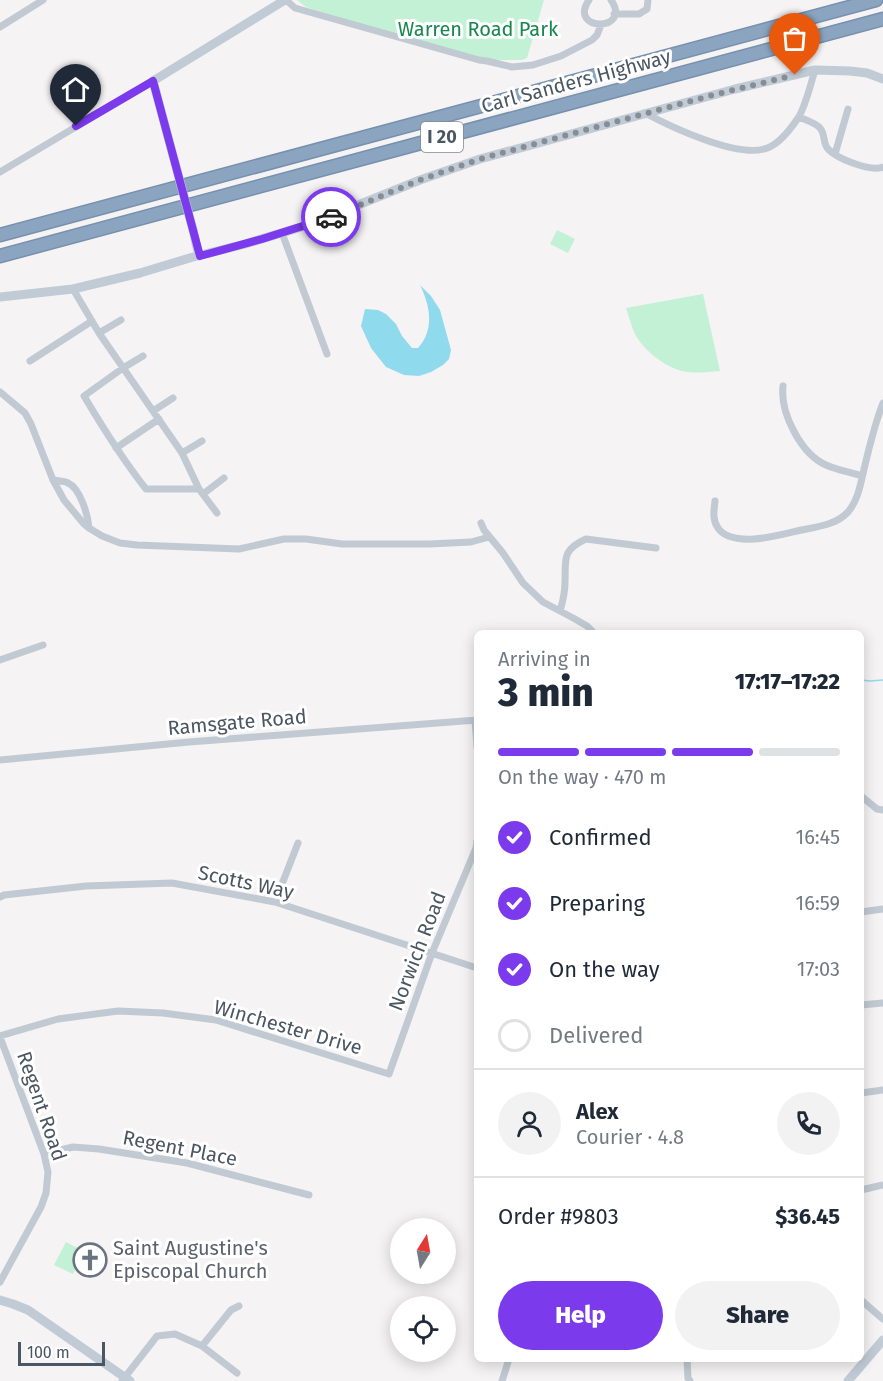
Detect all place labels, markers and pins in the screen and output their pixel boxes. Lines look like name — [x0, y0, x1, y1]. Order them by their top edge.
pin — [769, 13, 820, 75]
pin — [50, 64, 101, 126]
place label: Saint Augustine's Episcopal Church — [113, 1236, 268, 1283]
church icon: Saint Augustine's Episcopal Church — [72, 1242, 108, 1278]

